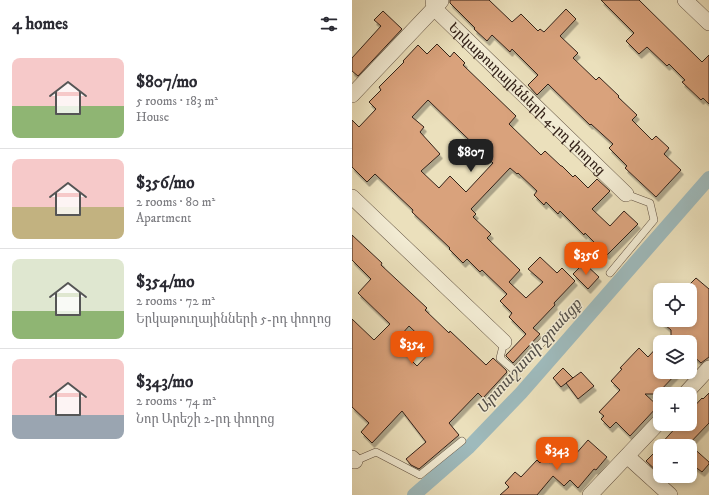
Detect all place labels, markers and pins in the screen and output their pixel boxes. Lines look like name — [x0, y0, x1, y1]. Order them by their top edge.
pin: $807 — [447, 139, 495, 173]
pin: $356 — [562, 242, 610, 276]
pin: $354 — [388, 331, 436, 365]
pin: $343 — [533, 437, 581, 471]

